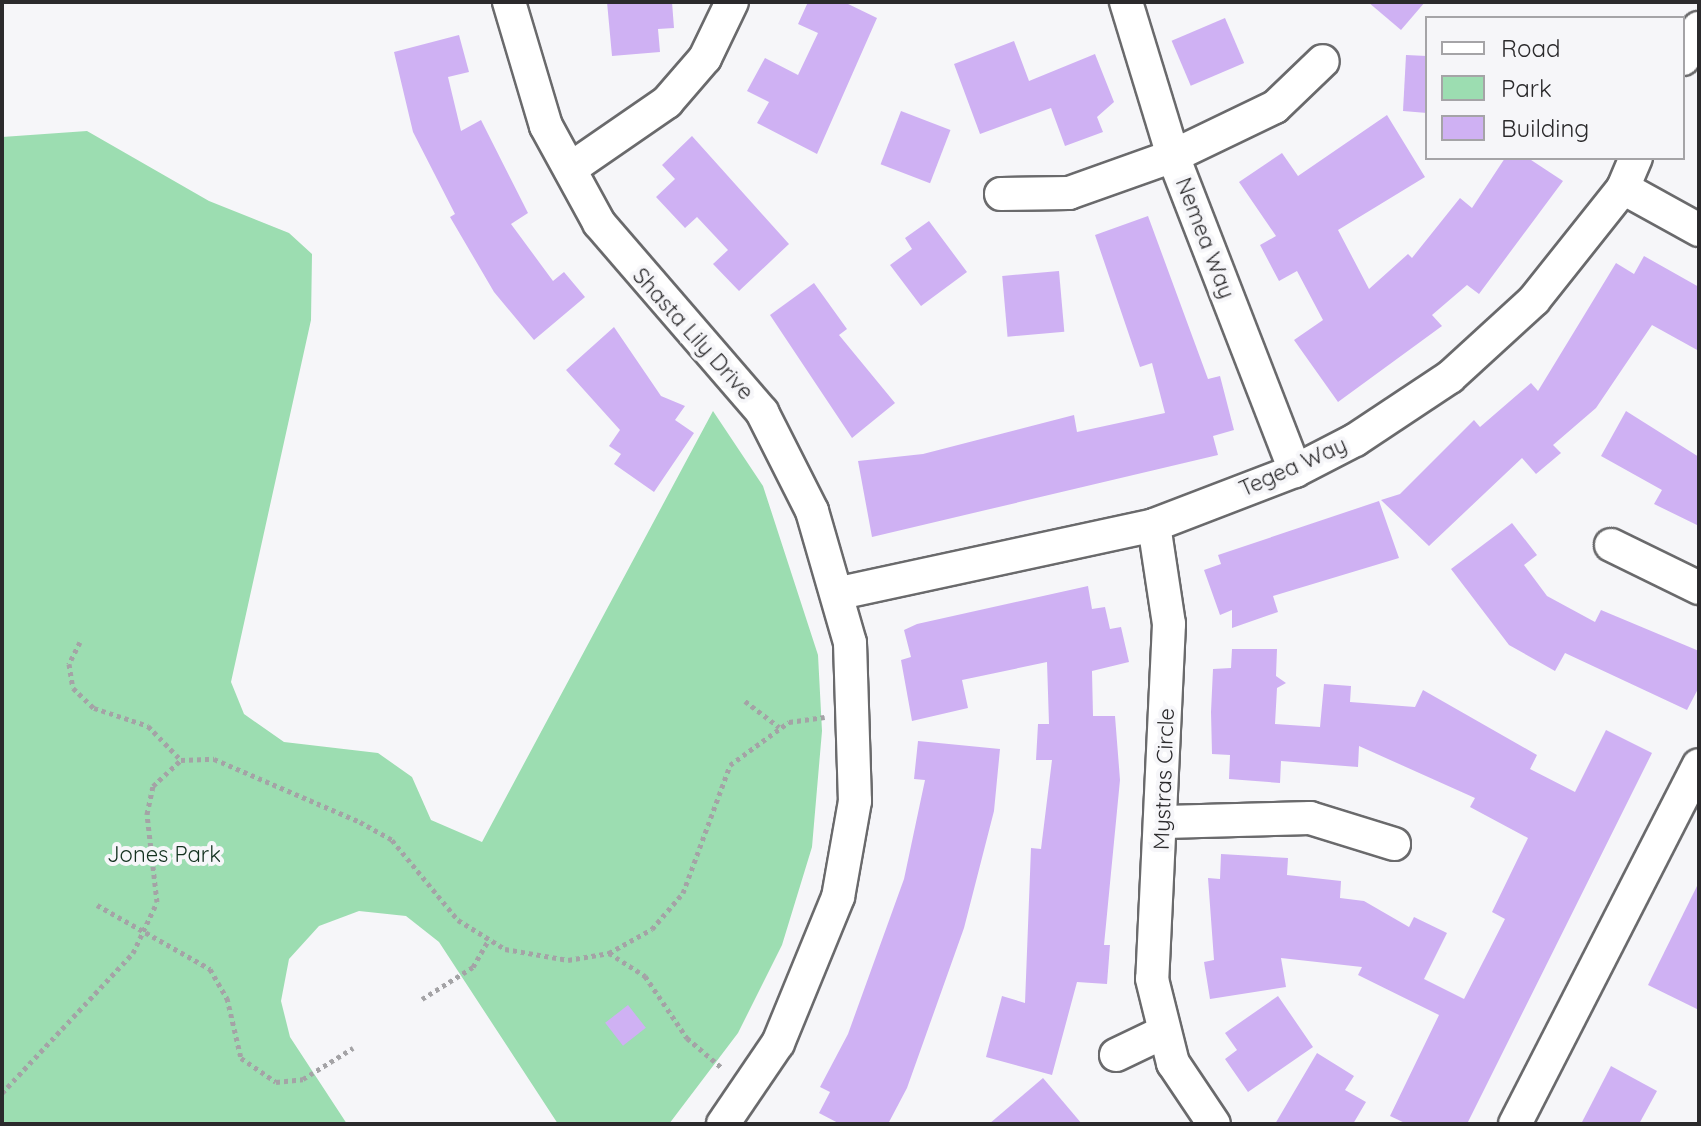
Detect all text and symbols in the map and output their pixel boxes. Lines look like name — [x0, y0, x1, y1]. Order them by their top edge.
legend — [1425, 16, 1685, 160]
text: Road — [1501, 33, 1561, 63]
text: Park — [1501, 73, 1552, 103]
text: Building — [1501, 113, 1589, 143]
street label: Nemea Way — [1170, 174, 1240, 302]
street label: Shasta Lily Drive — [627, 263, 759, 405]
street label: Tegea Way — [1235, 432, 1351, 502]
street label: Mystras Circle — [1148, 708, 1180, 850]
park label: Jones Park — [107, 842, 221, 868]

